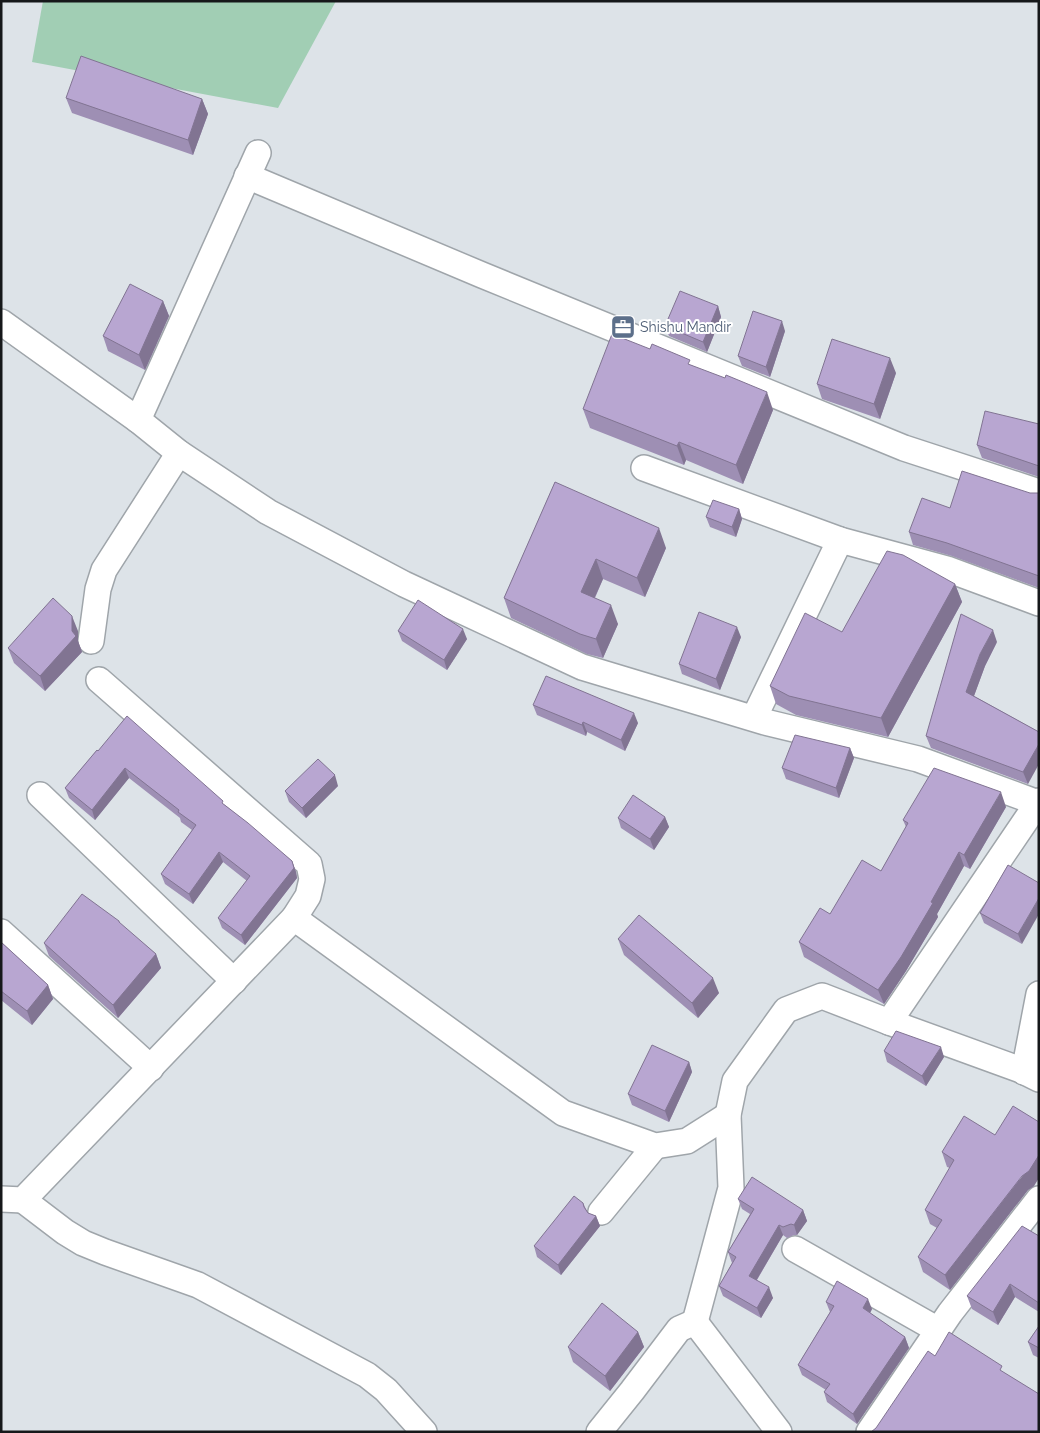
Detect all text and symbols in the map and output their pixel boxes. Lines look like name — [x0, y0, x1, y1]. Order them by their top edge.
office icon: Shishu Mandir — [610, 314, 636, 340]
place label: Shishu Mandir — [640, 319, 731, 335]

